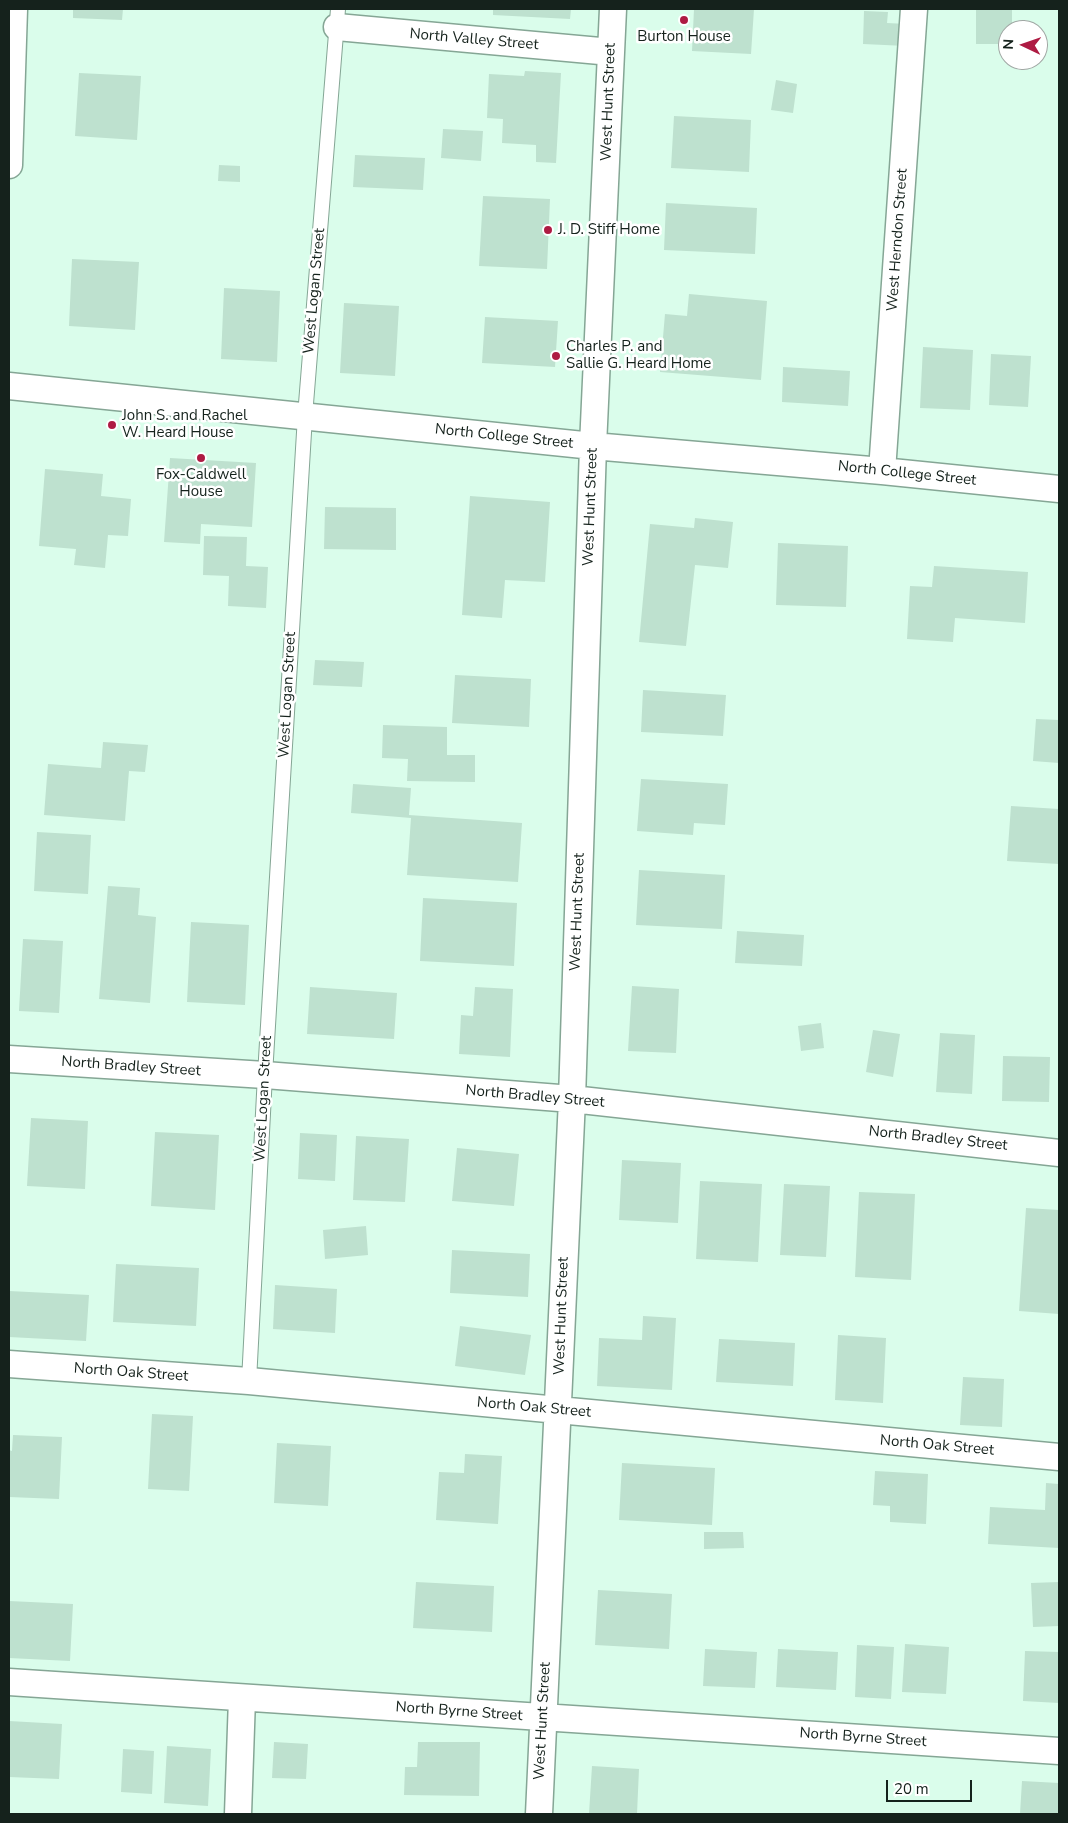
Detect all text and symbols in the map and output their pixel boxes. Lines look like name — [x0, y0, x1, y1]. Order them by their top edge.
marker: Burton House — [678, 14, 690, 26]
north arrow — [998, 20, 1048, 70]
street label: North Valley Street — [409, 25, 539, 55]
place label: Burton House — [637, 28, 731, 46]
text: N — [999, 39, 1018, 50]
street label: West Hunt Street — [598, 43, 620, 161]
street label: West Herndon Street — [884, 168, 912, 312]
place label: J. D. Stiff Home — [558, 221, 660, 239]
marker: J. D. Stiff Home — [542, 224, 554, 236]
street label: West Logan Street — [301, 227, 329, 355]
place label: Charles P. and Sallie G. Heard Home — [566, 338, 711, 373]
marker: Charles P. and Sallie G. Heard Home — [550, 350, 562, 362]
place label: John S. and Rachel W. Heard House — [122, 407, 247, 442]
marker: John S. and Rachel W. Heard House — [106, 419, 118, 431]
street label: North College Street — [434, 421, 574, 453]
street label: West Hunt Street — [580, 448, 602, 566]
marker: Fox-Caldwell House — [195, 452, 207, 464]
street label: North College Street — [837, 458, 977, 490]
place label: Fox-Caldwell House — [156, 466, 246, 501]
street label: West Logan Street — [276, 631, 300, 759]
street label: West Hunt Street — [567, 853, 589, 971]
street label: West Logan Street — [252, 1035, 276, 1163]
street label: North Bradley Street — [61, 1053, 201, 1081]
street label: North Bradley Street — [465, 1082, 605, 1112]
street label: North Bradley Street — [868, 1123, 1008, 1155]
street label: West Hunt Street — [551, 1257, 573, 1375]
street label: North Oak Street — [73, 1360, 189, 1386]
street label: North Oak Street — [476, 1394, 592, 1422]
street label: North Oak Street — [879, 1432, 995, 1460]
street label: West Hunt Street — [531, 1661, 555, 1781]
street label: North Byrne Street — [395, 1699, 523, 1725]
street label: North Byrne Street — [799, 1725, 927, 1751]
scale bar — [888, 1770, 974, 1802]
text: 20 m — [894, 1779, 929, 1799]

